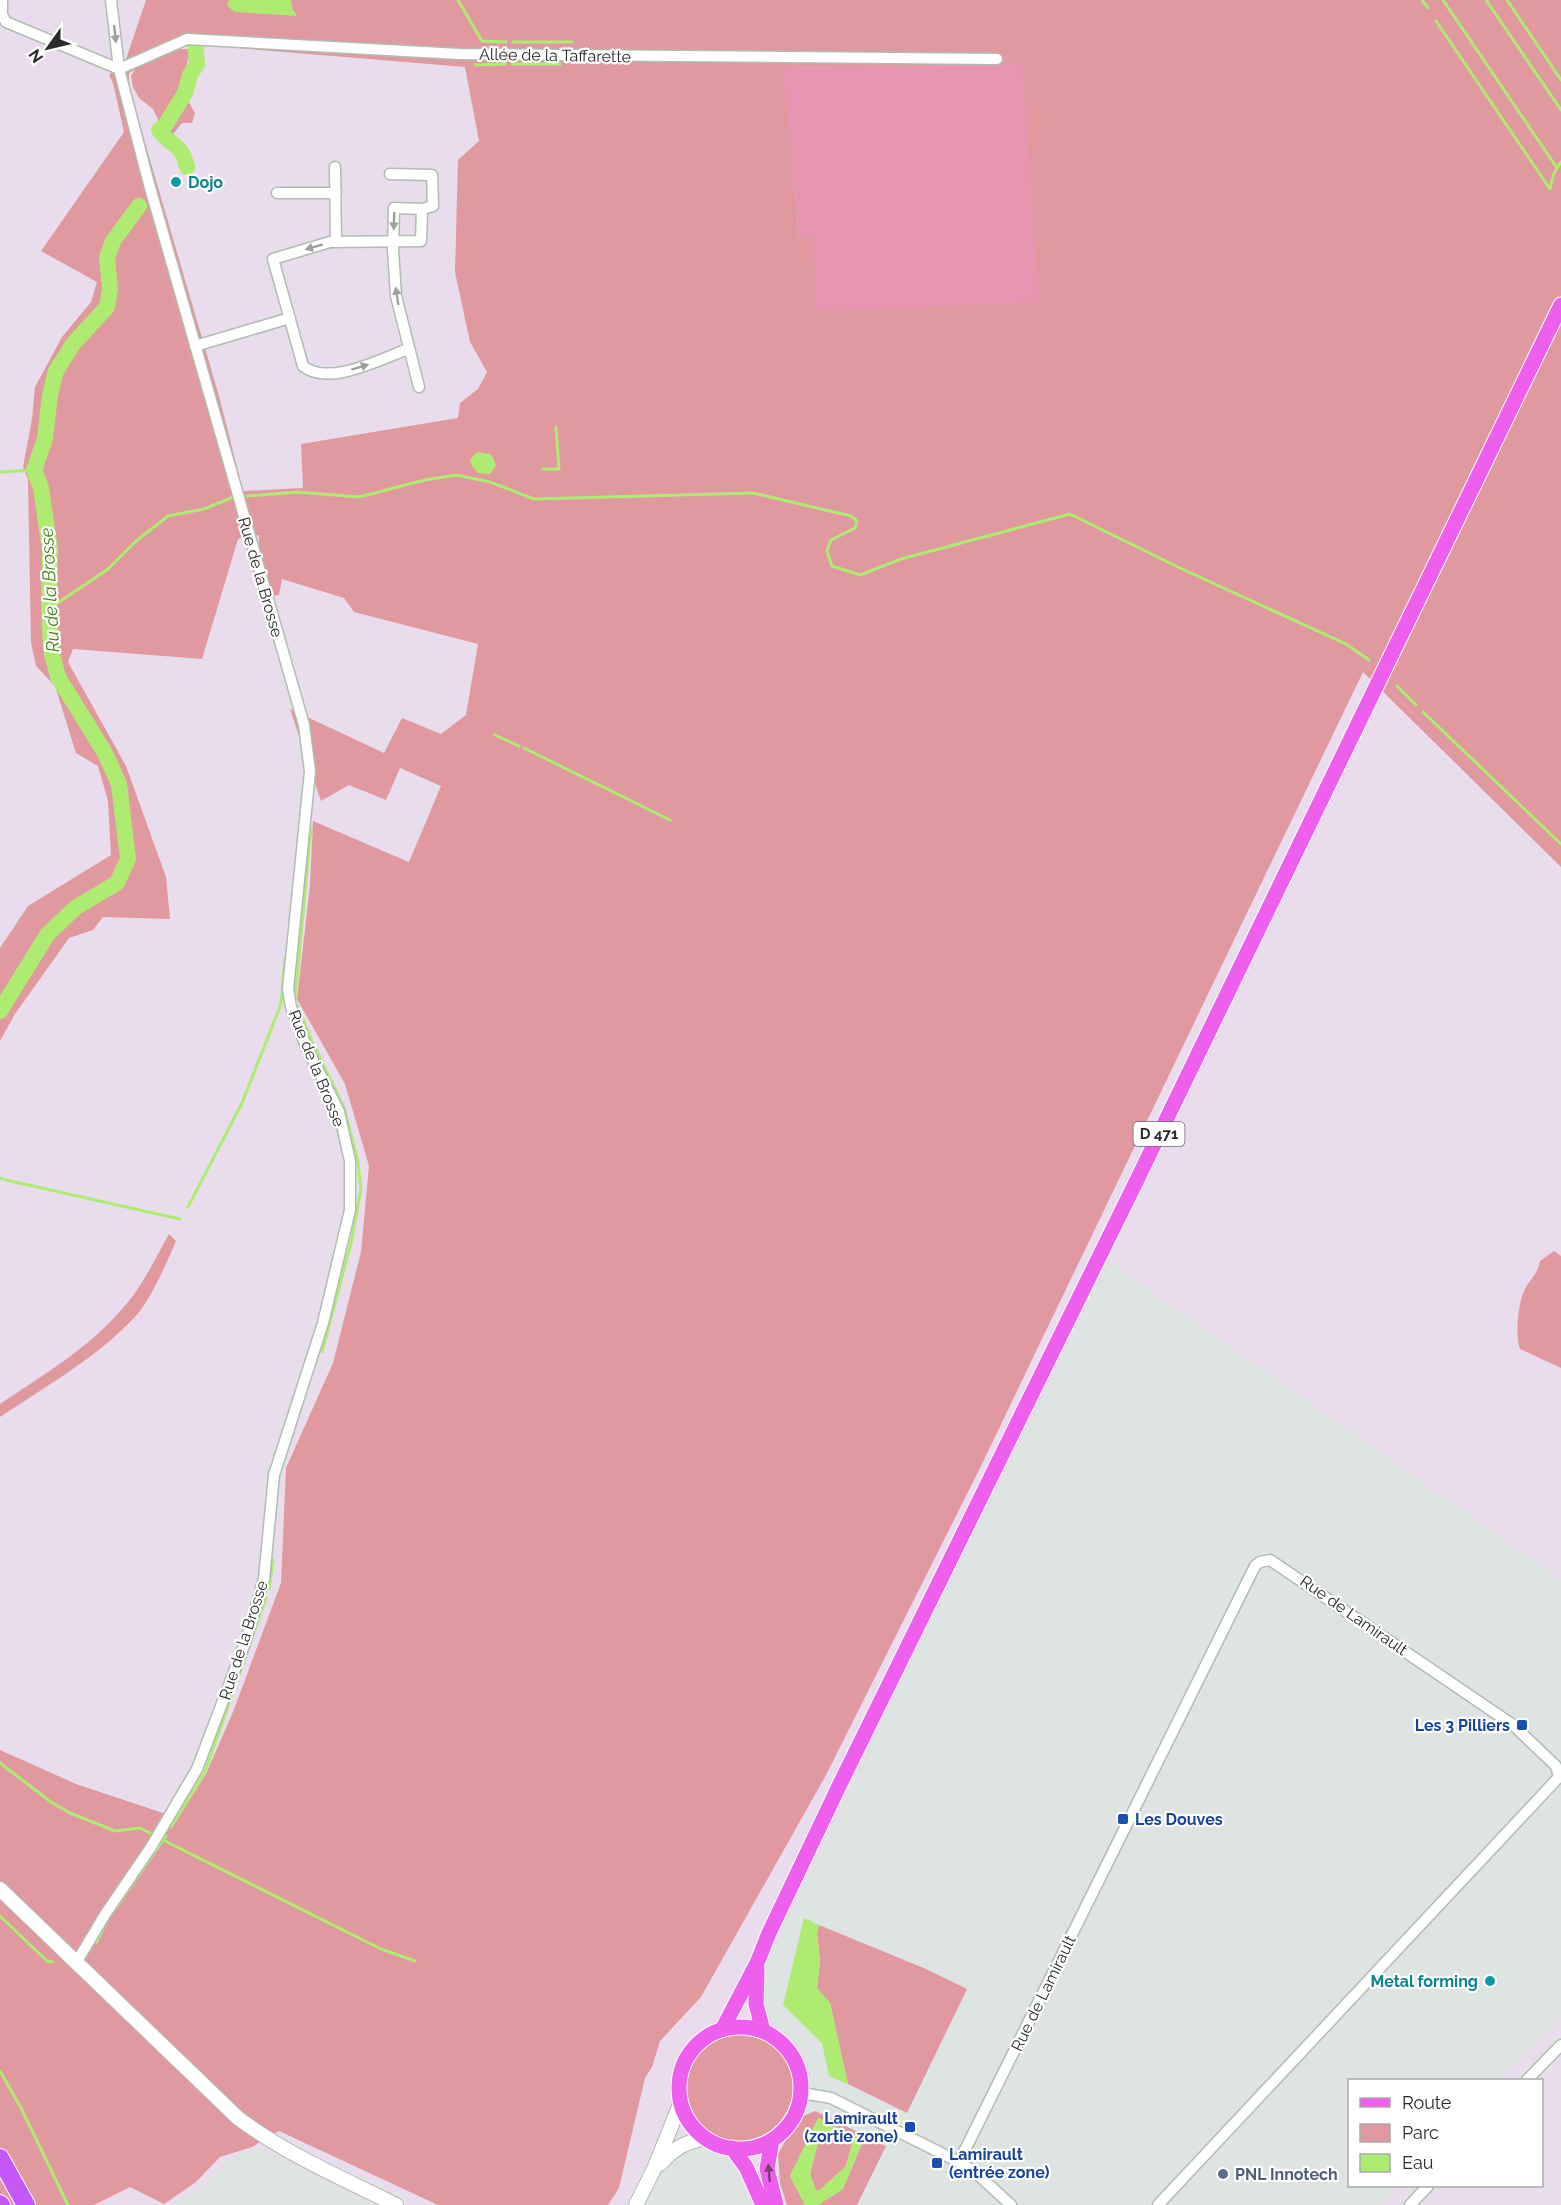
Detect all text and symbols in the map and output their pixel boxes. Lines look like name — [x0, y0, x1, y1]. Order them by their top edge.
north arrow — [18, 18, 78, 78]
one-way arrow — [110, 25, 120, 44]
street label: Allée de la Taffarette — [479, 45, 631, 66]
text: N — [25, 46, 47, 66]
place label: Dojo — [188, 173, 223, 192]
marker: Dojo — [169, 175, 183, 189]
one-way arrow — [389, 211, 398, 230]
one-way arrow — [305, 243, 323, 252]
one-way arrow — [392, 286, 401, 305]
one-way arrow — [351, 362, 369, 371]
street label: Rue de la Brosse — [234, 515, 287, 639]
water label: Ru de la Brosse — [36, 527, 63, 653]
street label: Rue de la Brosse — [284, 1007, 349, 1129]
road number: D 471 — [1134, 1122, 1184, 1146]
street label: Rue de Lamirault — [1296, 1571, 1411, 1660]
street label: Rue de la Brosse — [215, 1578, 272, 1702]
place label: Les 3 Pilliers — [1415, 1716, 1510, 1735]
marker: Les 3 Pilliers — [1515, 1718, 1529, 1732]
place label: Les Douves — [1135, 1810, 1223, 1829]
marker: Les Douves — [1116, 1812, 1130, 1826]
street label: Rue de Lamirault — [1007, 1932, 1080, 2054]
place label: Metal forming — [1371, 1972, 1478, 1991]
marker: Metal forming — [1483, 1974, 1497, 1988]
legend — [1348, 2079, 1543, 2187]
text: Route — [1402, 2092, 1452, 2113]
place label: Lamirault (zortie zone) — [804, 2109, 898, 2146]
marker: Lamirault (zortie zone) — [903, 2120, 917, 2134]
text: Parc — [1402, 2122, 1439, 2143]
place label: Lamirault (entrée zone) — [949, 2145, 1049, 2182]
text: Eau — [1402, 2152, 1433, 2173]
marker: Lamirault (entrée zone) — [930, 2156, 944, 2170]
one-way arrow — [764, 2163, 774, 2182]
place label: PNL Innotech — [1235, 2165, 1338, 2184]
marker: PNL Innotech — [1216, 2167, 1230, 2181]

